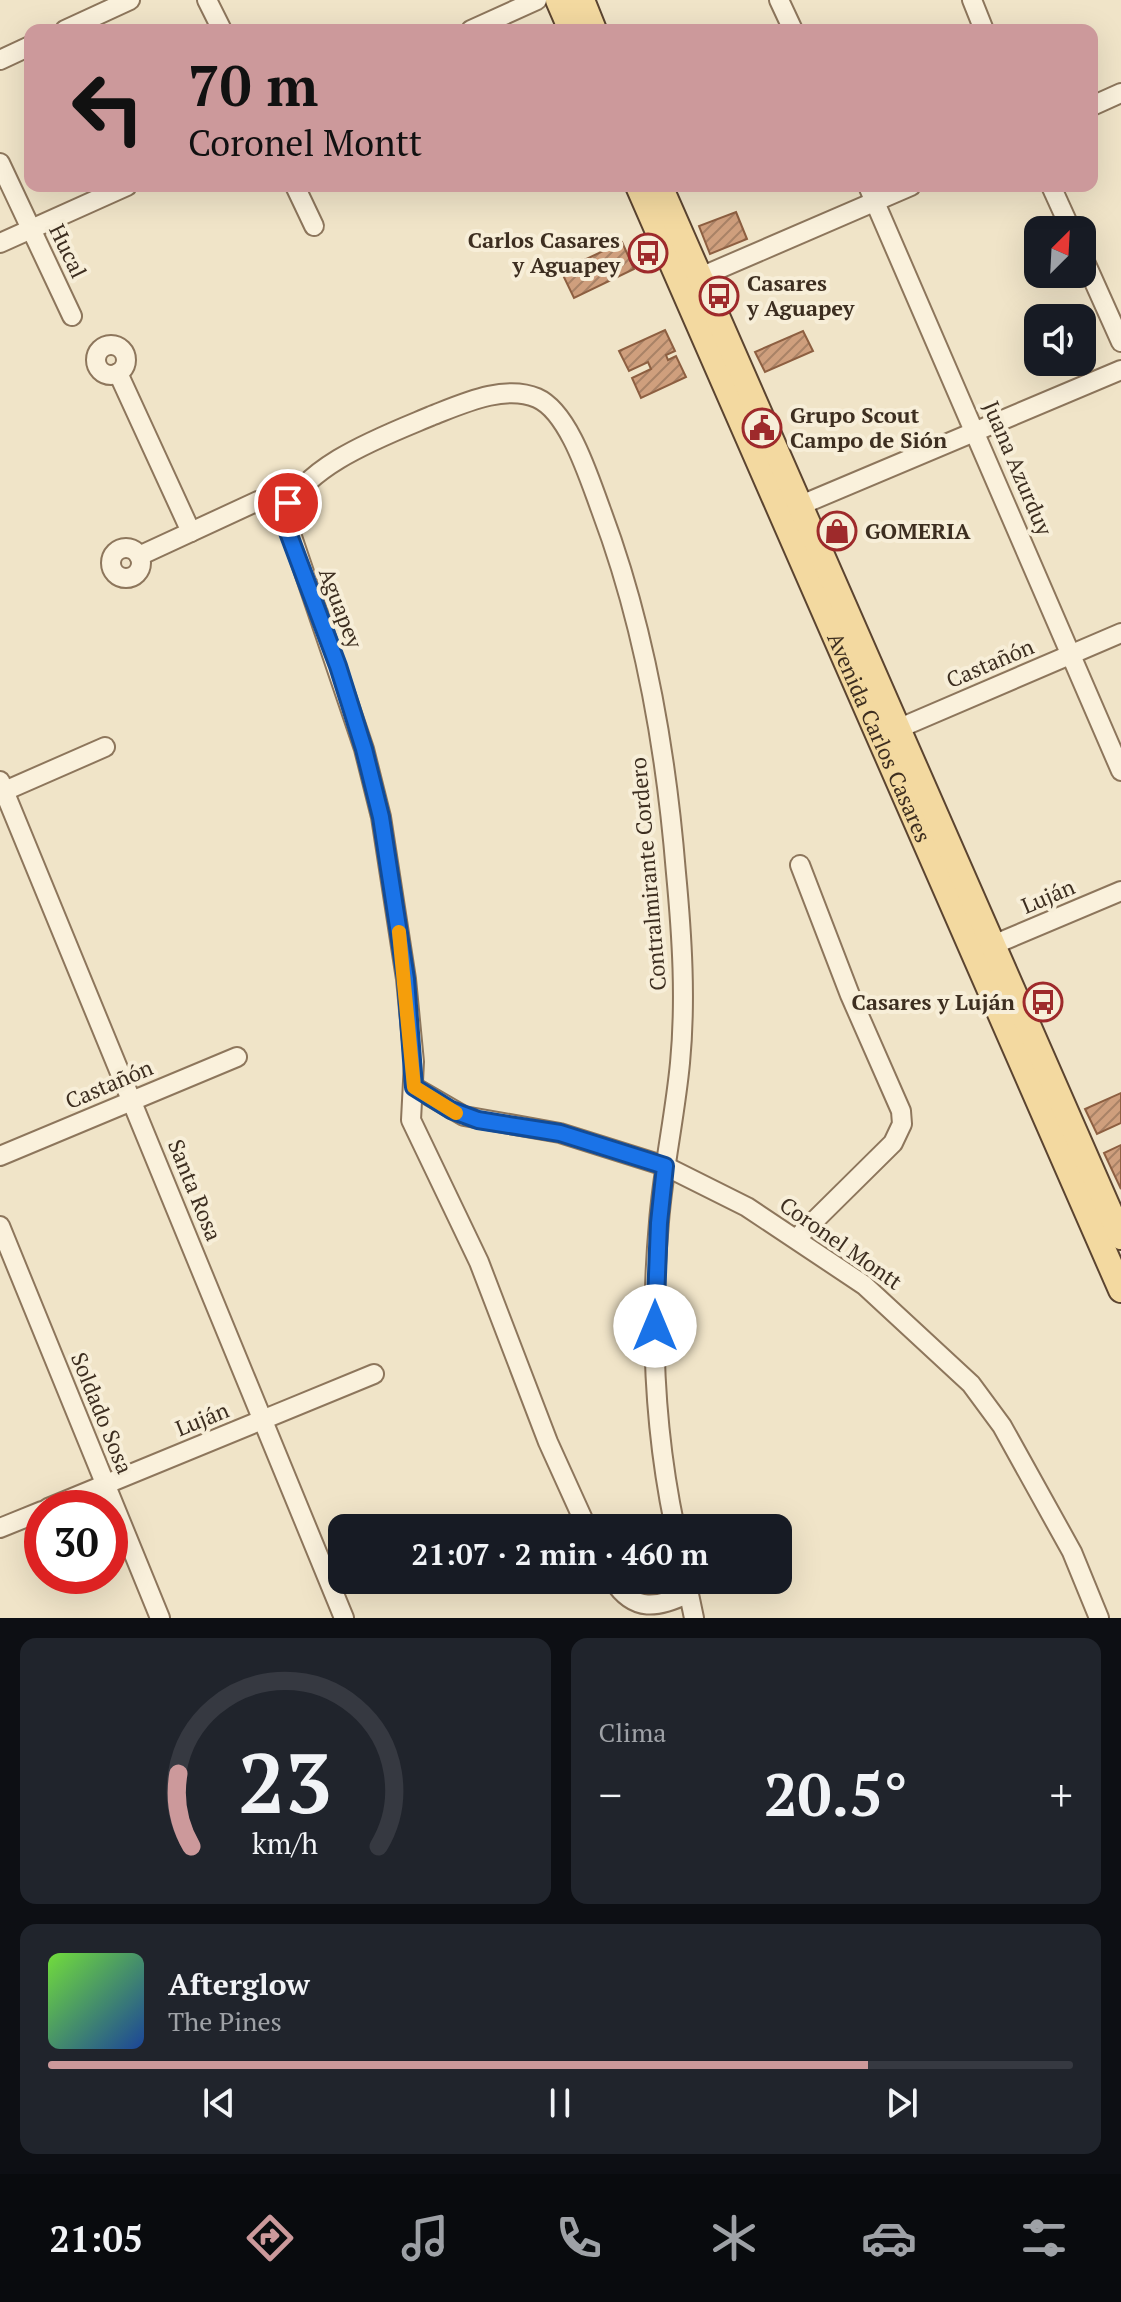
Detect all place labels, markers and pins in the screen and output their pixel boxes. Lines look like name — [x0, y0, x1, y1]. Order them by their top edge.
place label: Carlos Casares y Aguapey — [468, 225, 620, 279]
bus stop icon: Carlos Casares y Aguapey — [627, 232, 669, 274]
place label: Casares y Aguapey — [746, 268, 855, 322]
bus stop icon: Casares y Aguapey — [698, 275, 740, 317]
place label: Grupo Scout Campo de Sión — [790, 400, 947, 454]
public building icon: Grupo Scout Campo de Sión — [741, 407, 783, 449]
pin — [254, 469, 322, 537]
shop icon: GOMERIA — [816, 510, 858, 552]
place label: GOMERIA — [865, 516, 971, 545]
bus stop icon: Casares y Luján — [1022, 981, 1064, 1023]
place label: Casares y Luján — [851, 987, 1015, 1016]

